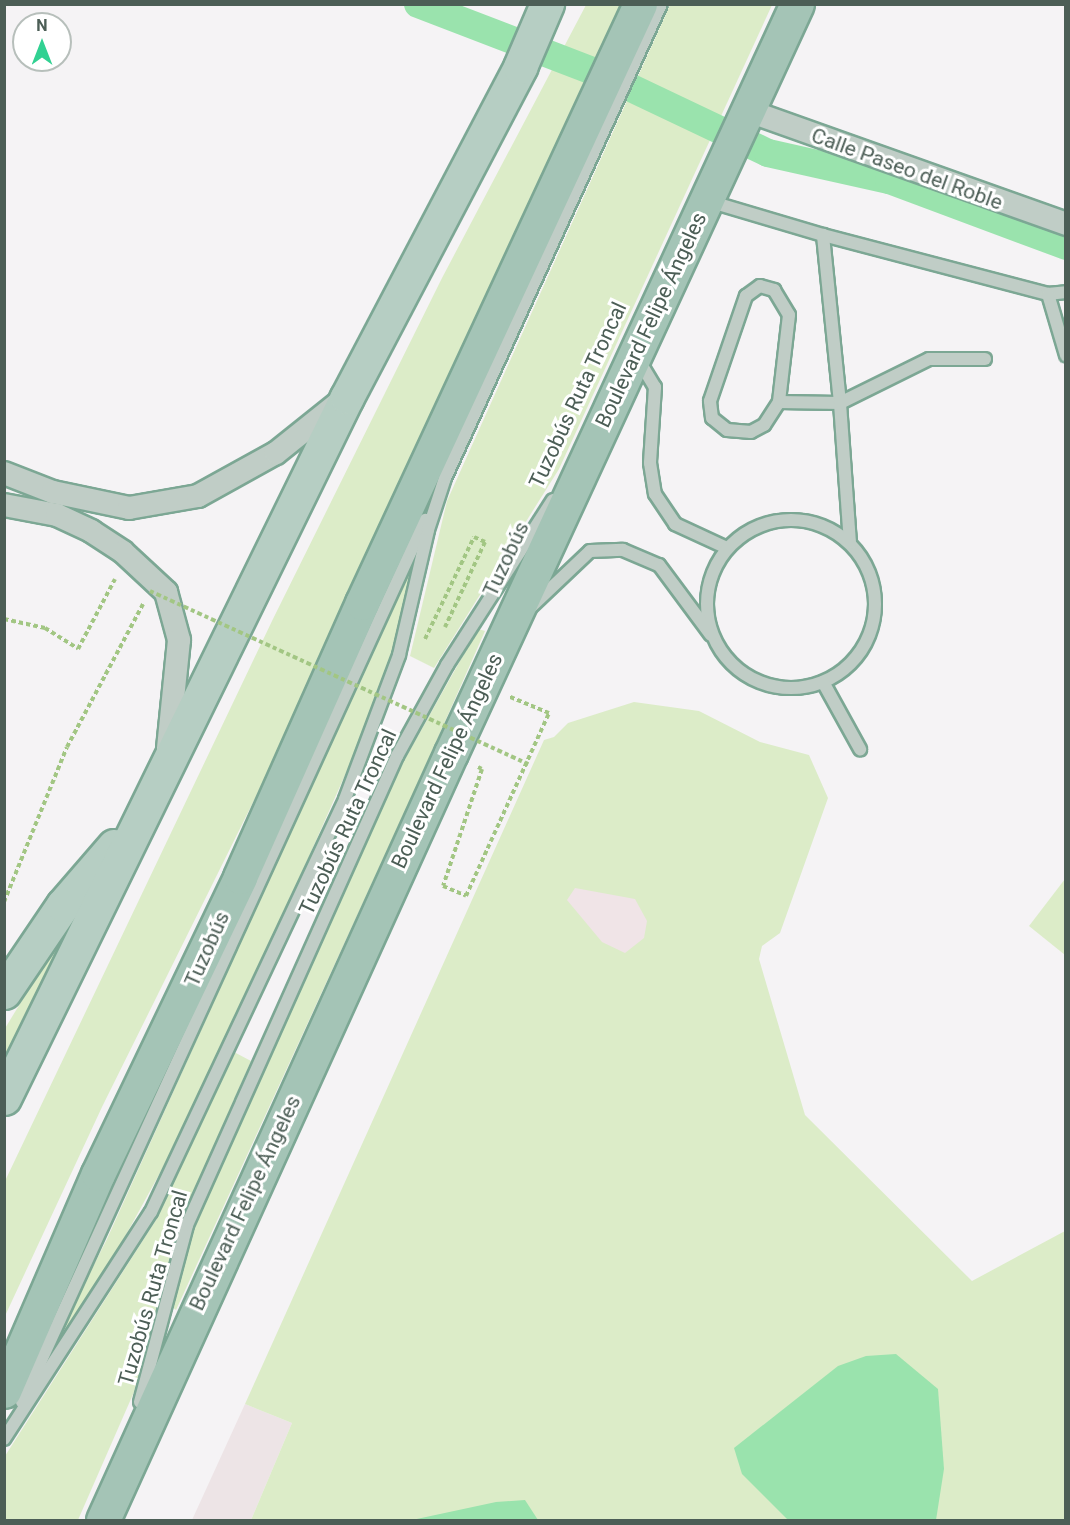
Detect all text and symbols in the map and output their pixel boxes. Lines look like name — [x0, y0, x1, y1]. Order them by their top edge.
north arrow — [12, 12, 72, 72]
text: N — [36, 16, 48, 35]
street label: Calle Paseo del Roble — [808, 123, 1006, 215]
street label: Boulevard Felipe Ángeles — [590, 208, 712, 432]
street label: Tuzobús Ruta Troncal — [524, 298, 632, 492]
street label: Tuzobús — [478, 518, 534, 600]
street label: Boulevard Felipe Ángeles — [386, 649, 508, 873]
street label: Tuzobús Ruta Troncal — [294, 725, 402, 919]
street label: Tuzobús — [179, 908, 235, 990]
street label: Boulevard Felipe Ángeles — [184, 1091, 306, 1315]
street label: Tuzobús Ruta Troncal — [113, 1187, 193, 1389]

